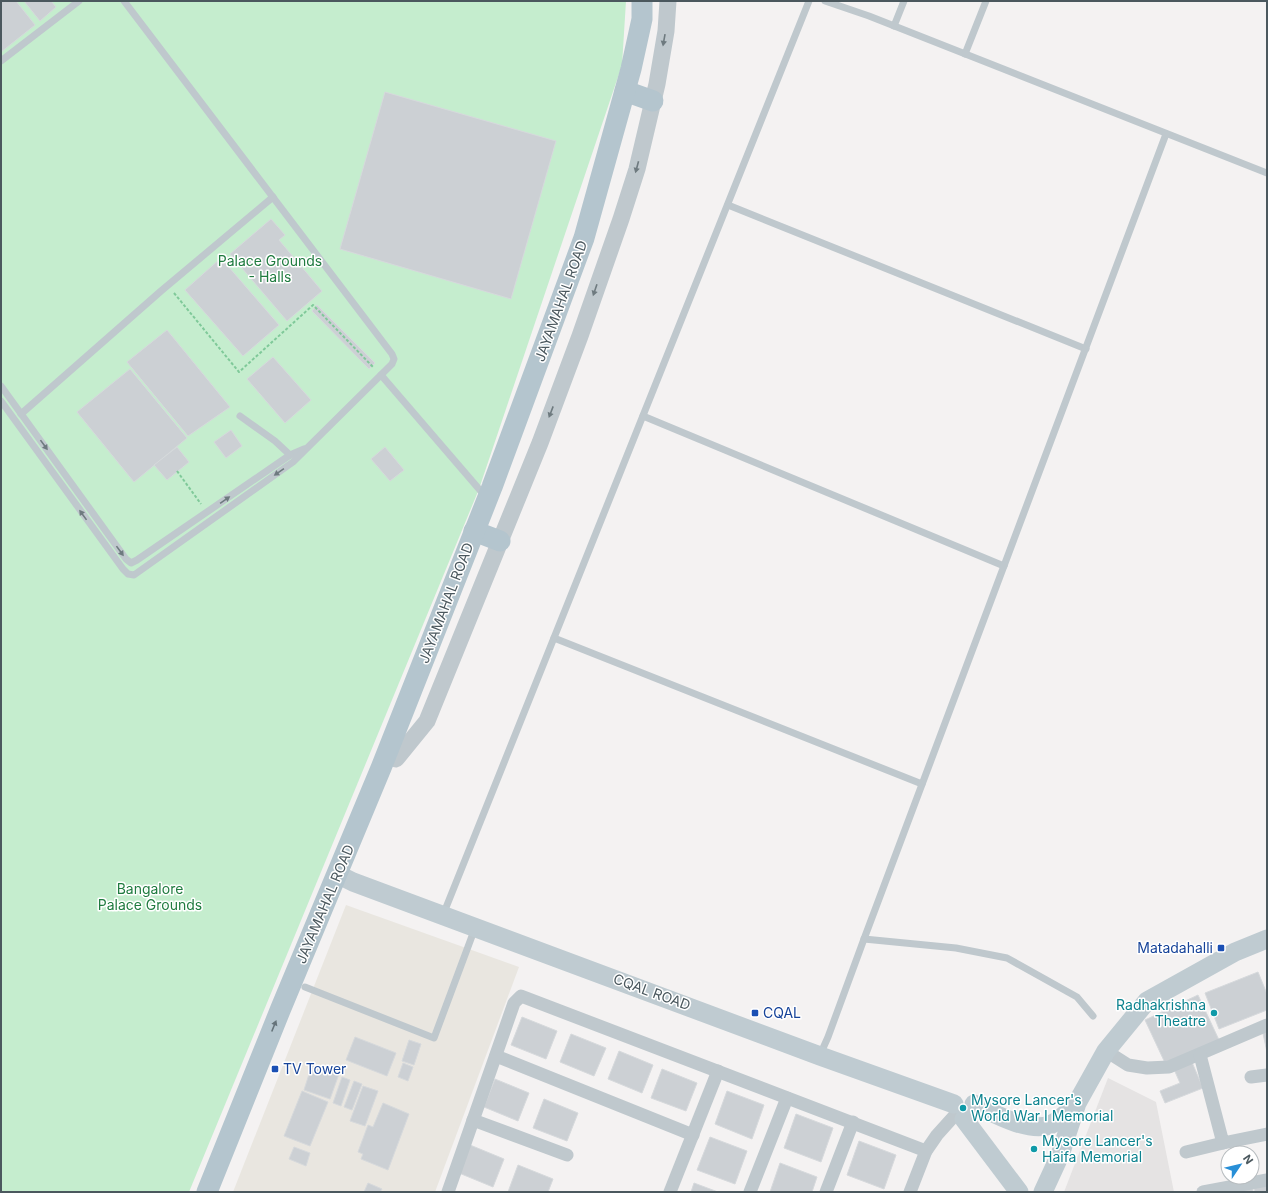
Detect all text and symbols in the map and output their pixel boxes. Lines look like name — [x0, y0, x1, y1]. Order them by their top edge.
one-way arrow — [661, 34, 667, 46]
one-way arrow — [634, 161, 640, 173]
street label: JAYAMAHAL ROAD — [531, 238, 590, 364]
park label: Palace Grounds - Halls — [218, 252, 322, 285]
one-way arrow — [592, 284, 598, 296]
one-way arrow — [548, 407, 554, 419]
one-way arrow — [40, 440, 48, 451]
one-way arrow — [273, 468, 284, 476]
one-way arrow — [220, 496, 230, 504]
one-way arrow — [79, 509, 88, 520]
street label: JAYAMAHAL ROAD — [415, 540, 476, 665]
one-way arrow — [116, 545, 124, 556]
street label: JAYAMAHAL ROAD — [292, 842, 357, 966]
park label: Bangalore Palace Grounds — [98, 880, 202, 913]
place label: Matadahalli — [1137, 939, 1213, 956]
marker: Matadahalli — [1216, 943, 1226, 953]
street label: CQAL ROAD — [611, 970, 693, 1013]
place label: Radhakrishna Theatre — [1116, 996, 1206, 1029]
place label: CQAL — [763, 1004, 801, 1021]
marker: CQAL — [750, 1008, 760, 1018]
marker: Radhakrishna Theatre — [1209, 1008, 1219, 1018]
one-way arrow — [271, 1020, 277, 1032]
place label: TV Tower — [283, 1060, 346, 1077]
marker: TV Tower — [270, 1064, 280, 1074]
place label: Mysore Lancer's World War I Memorial — [971, 1091, 1113, 1124]
marker: Mysore Lancer's World War I Memorial — [958, 1103, 968, 1113]
place label: Mysore Lancer's Haifa Memorial — [1042, 1132, 1153, 1165]
marker: Mysore Lancer's Haifa Memorial — [1029, 1144, 1039, 1154]
north arrow — [1220, 1145, 1260, 1185]
text: N — [1240, 1152, 1256, 1167]

